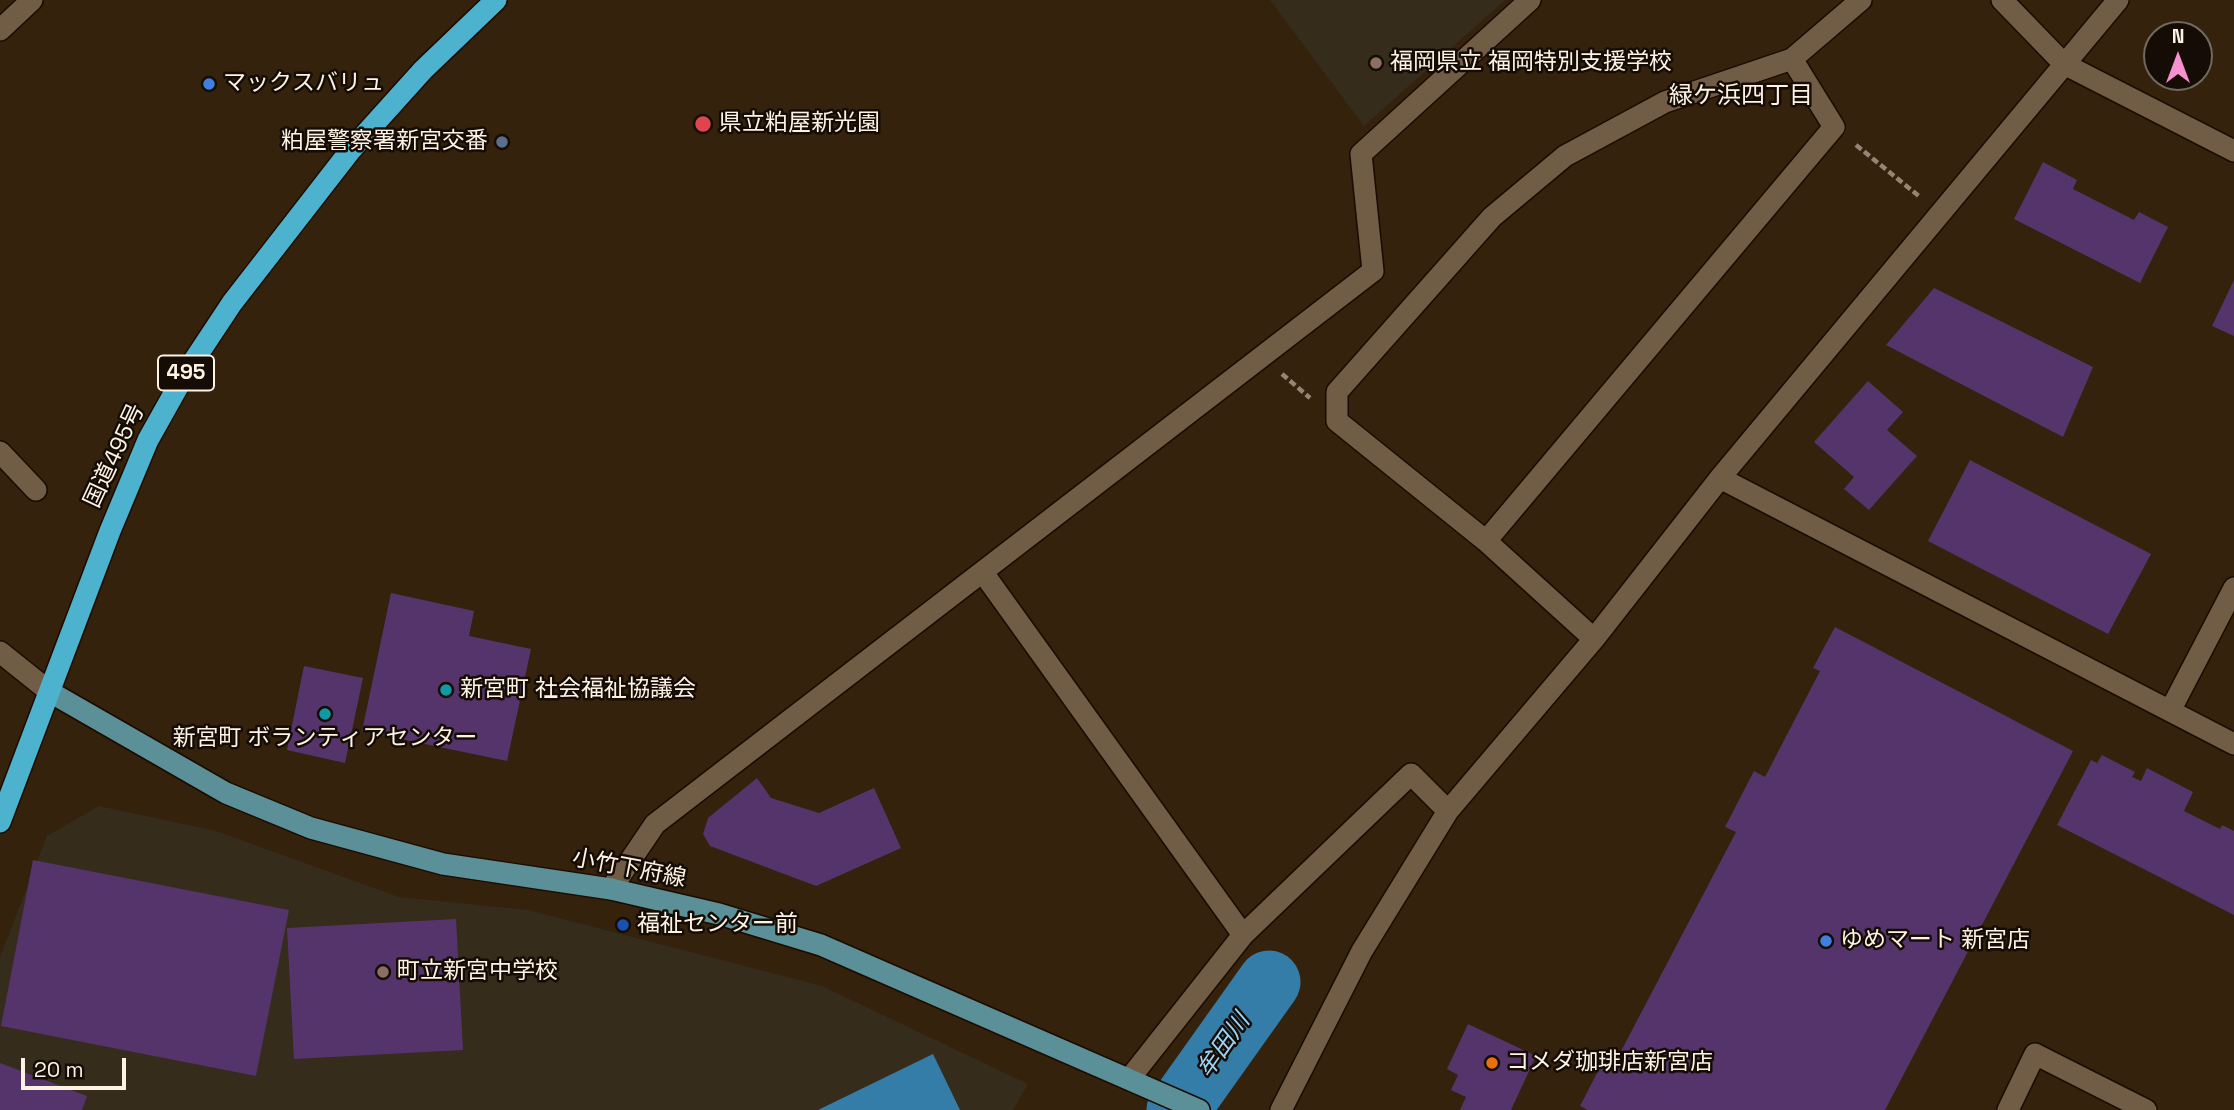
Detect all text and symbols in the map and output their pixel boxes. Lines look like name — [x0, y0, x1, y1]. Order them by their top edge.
north arrow — [2143, 21, 2213, 91]
text: N — [2172, 24, 2184, 49]
place label: 福岡県立 福岡特別支援学校 — [1390, 49, 1672, 77]
marker: 福岡県立 福岡特別支援学校 — [1368, 55, 1384, 71]
place label: マックスバリュ — [223, 70, 384, 98]
marker: マックスバリュ — [201, 76, 217, 92]
district label: 緑ケ浜四丁目 — [1669, 82, 1813, 110]
place label: 県立粕屋新光園 — [719, 110, 880, 138]
marker: 県立粕屋新光園 — [693, 114, 713, 134]
place label: 粕屋警察署新宮交番 — [281, 128, 488, 156]
marker: 粕屋警察署新宮交番 — [494, 134, 510, 150]
road number: 495 — [158, 356, 214, 390]
street label: 国道495号 — [79, 400, 151, 512]
place label: 新宮町 社会福祉協議会 — [460, 676, 696, 704]
marker: 新宮町 社会福祉協議会 — [438, 682, 454, 698]
marker: 新宮町 ボランティアセンター — [317, 706, 333, 722]
place label: 新宮町 ボランティアセンター — [173, 725, 477, 753]
street label: 小竹下府線 — [570, 844, 688, 894]
place label: 福祉センター前 — [637, 911, 798, 939]
marker: 福祉センター前 — [615, 917, 631, 933]
place label: ゆめマート 新宮店 — [1840, 927, 2030, 955]
marker: ゆめマート 新宮店 — [1818, 933, 1834, 949]
place label: 町立新宮中学校 — [397, 958, 558, 986]
marker: 町立新宮中学校 — [375, 964, 391, 980]
water label: 牟田川 — [1192, 1008, 1256, 1084]
scale bar — [24, 1044, 130, 1088]
place label: コメダ珈琲店新宮店 — [1506, 1049, 1713, 1077]
marker: コメダ珈琲店新宮店 — [1484, 1055, 1500, 1071]
text: 20 m — [34, 1056, 84, 1083]

